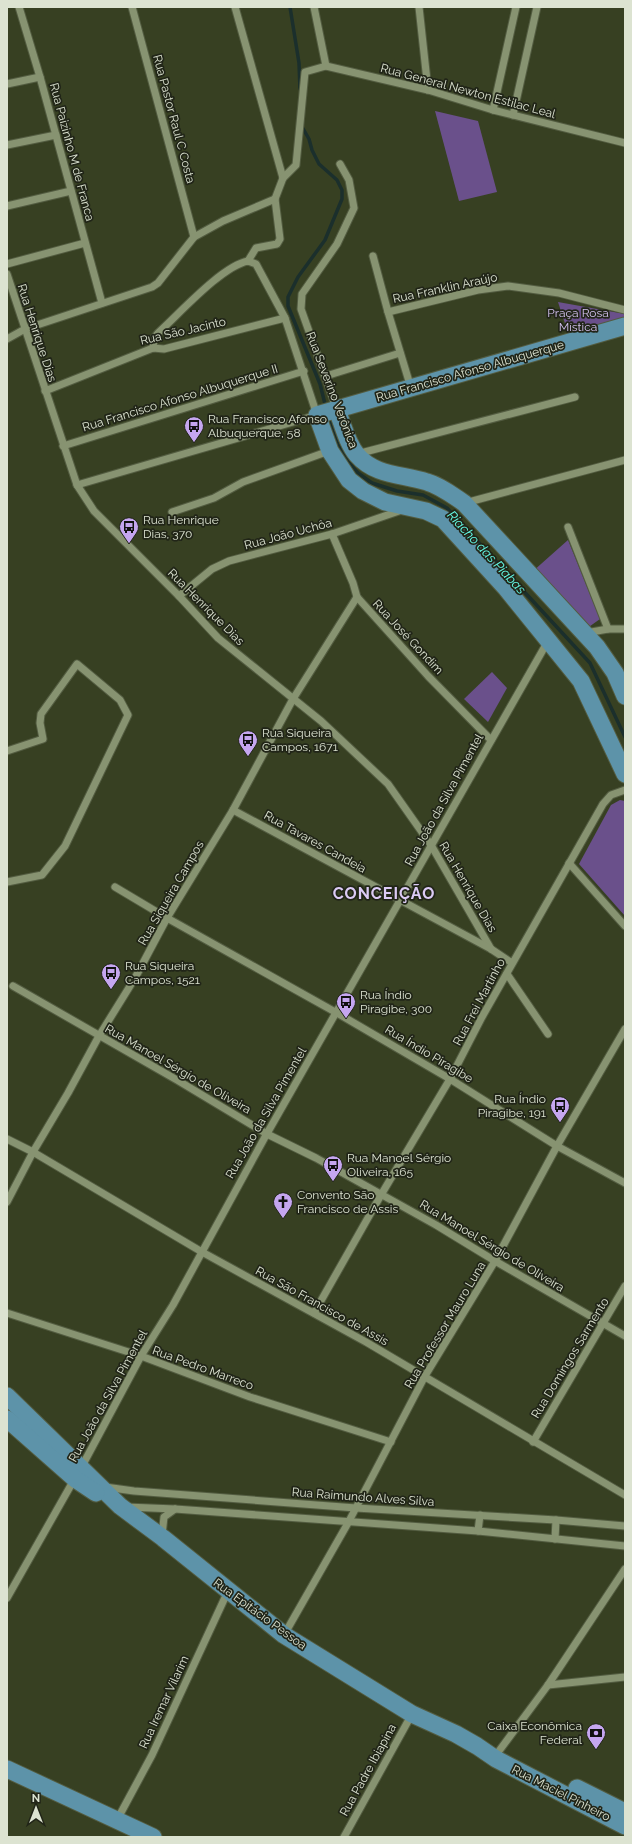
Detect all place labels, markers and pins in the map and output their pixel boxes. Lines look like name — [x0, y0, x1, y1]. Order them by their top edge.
place label: Rua Francisco Afonso Albuquerque, 58 — [208, 412, 327, 440]
bus stop icon: Rua Francisco Afonso Albuquerque, 58 — [183, 415, 205, 443]
place label: Rua Henrique Dias, 370 — [143, 513, 219, 541]
bus stop icon: Rua Henrique Dias, 370 — [118, 516, 140, 544]
place label: Rua Siqueira Campos, 1671 — [262, 726, 338, 754]
bus stop icon: Rua Siqueira Campos, 1671 — [237, 729, 259, 757]
place label: Rua Siqueira Campos, 1521 — [125, 959, 200, 987]
bus stop icon: Rua Siqueira Campos, 1521 — [100, 962, 122, 990]
place label: Rua Índio Piragibe, 300 — [360, 988, 432, 1016]
bus stop icon: Rua Índio Piragibe, 300 — [335, 991, 357, 1019]
place label: Rua Índio Piragibe, 191 — [478, 1092, 546, 1120]
bus stop icon: Rua Índio Piragibe, 191 — [549, 1095, 571, 1123]
place label: Rua Manoel Sérgio Oliveira, 165 — [347, 1151, 451, 1179]
bus stop icon: Rua Manoel Sérgio Oliveira, 165 — [322, 1154, 344, 1182]
place label: Convento São Francisco de Assis — [297, 1188, 398, 1216]
church icon: Convento São Francisco de Assis — [272, 1191, 294, 1219]
place label: Caixa Econômica Federal — [487, 1719, 583, 1747]
bank icon: Caixa Econômica Federal — [585, 1722, 607, 1750]

